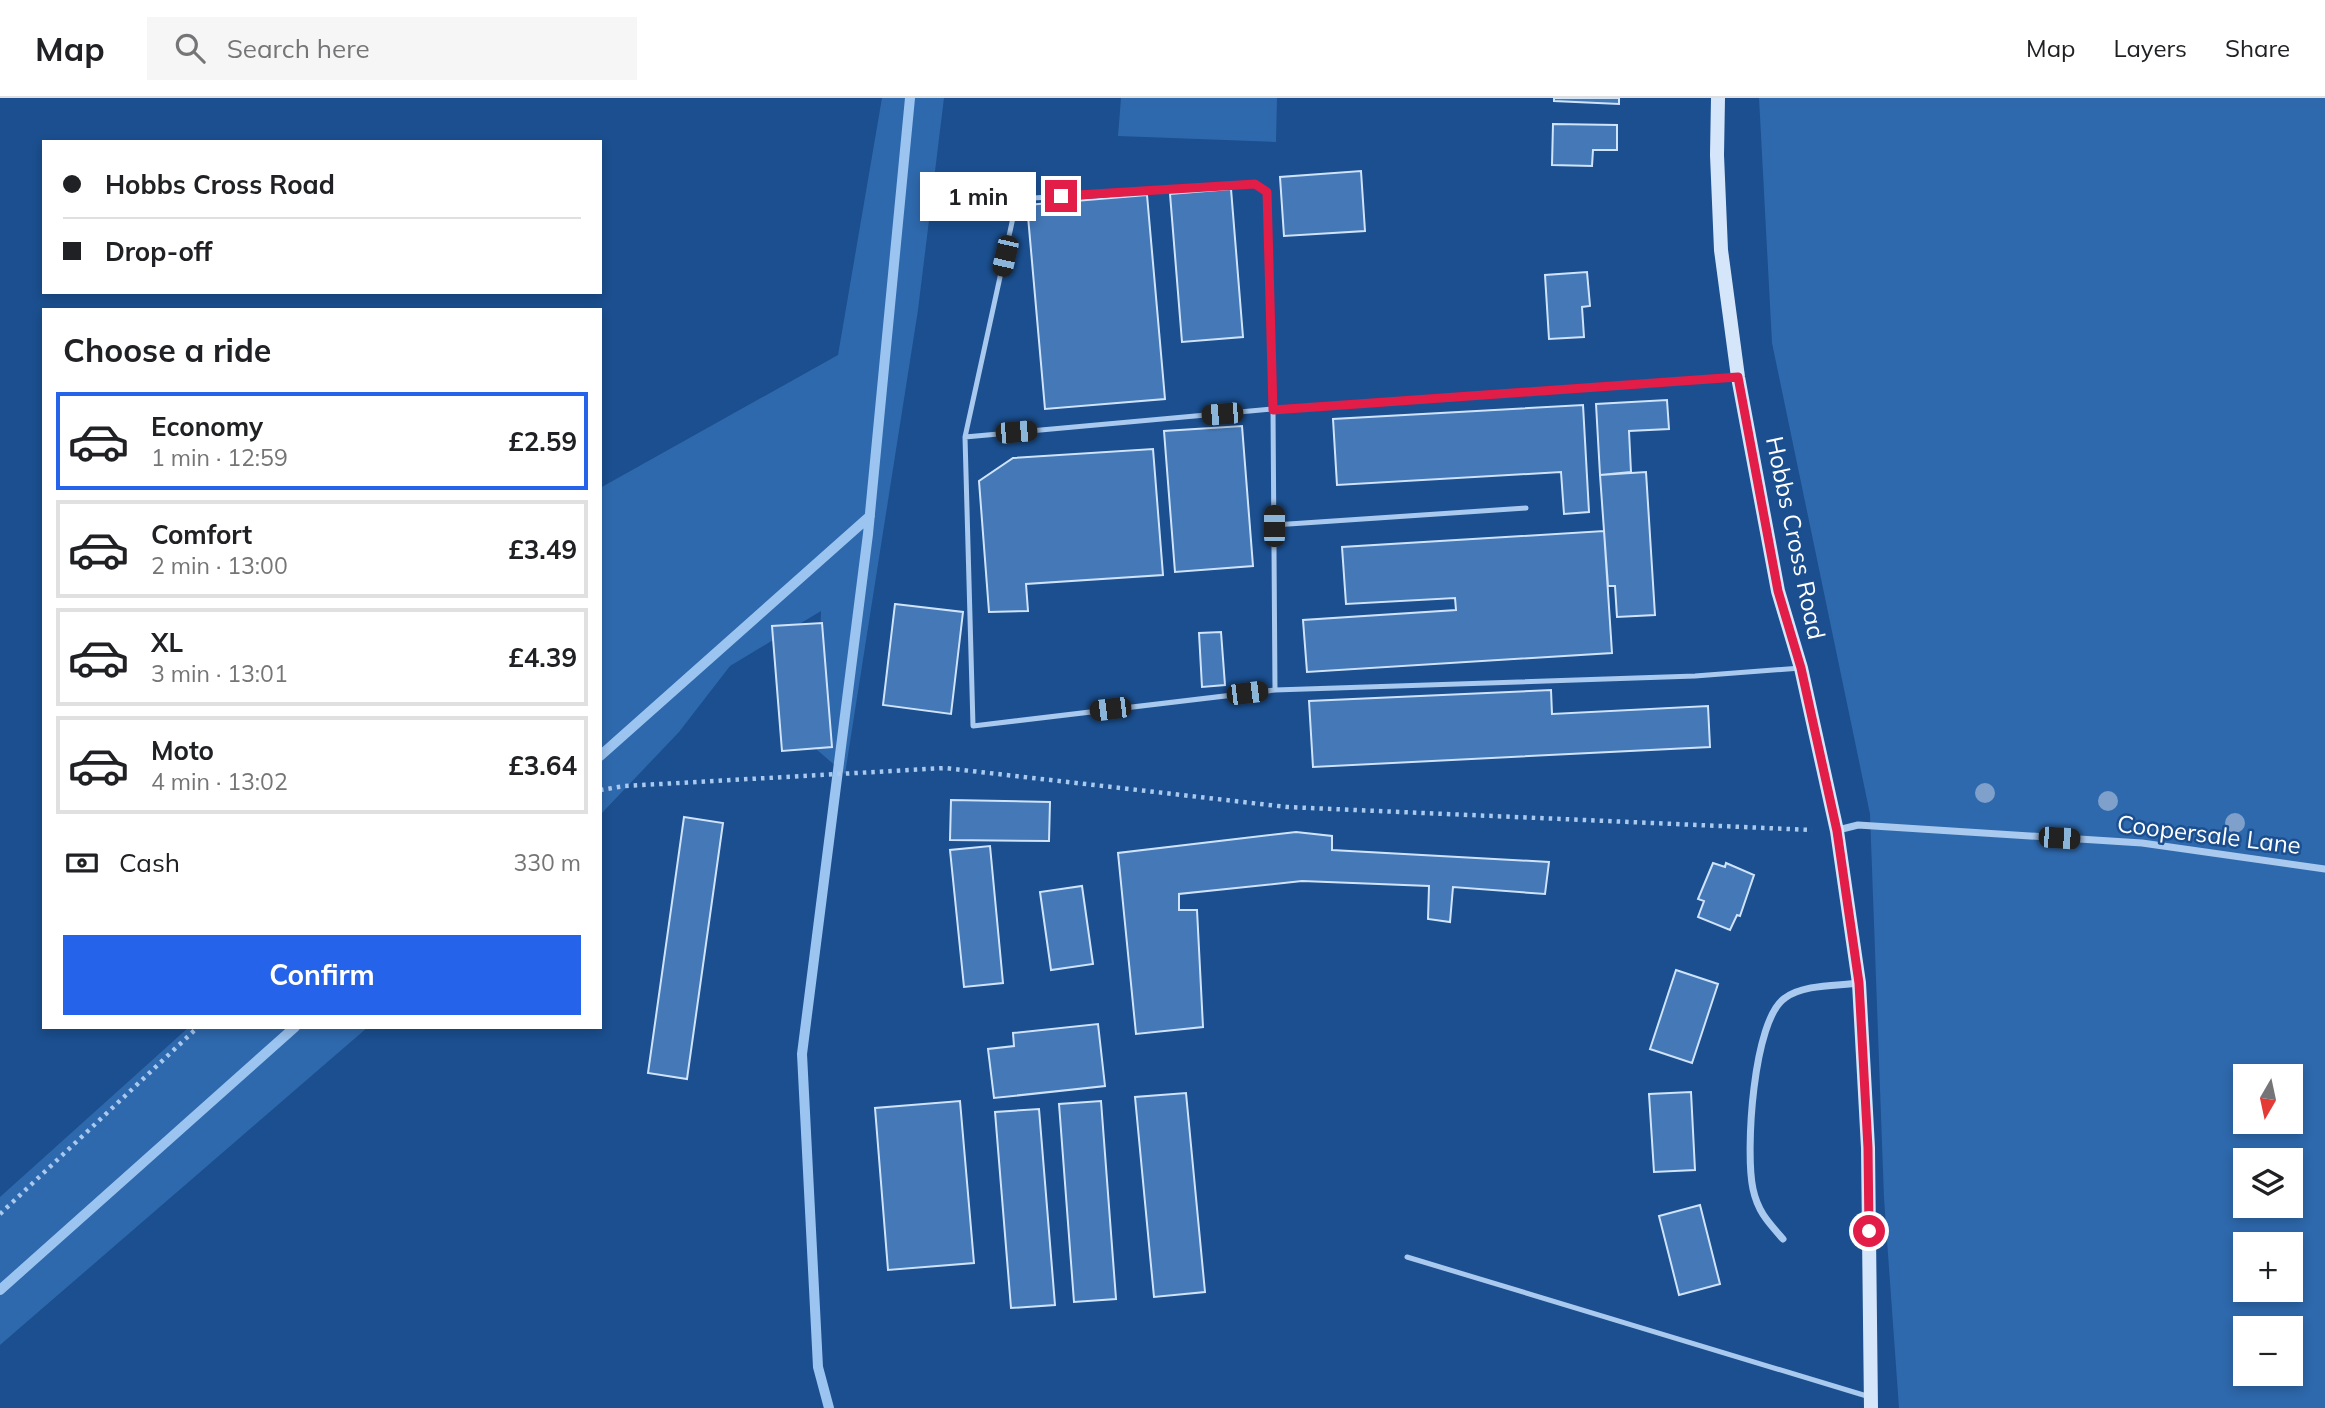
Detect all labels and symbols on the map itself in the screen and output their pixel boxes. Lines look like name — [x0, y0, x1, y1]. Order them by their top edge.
callout: 1 min — [921, 172, 1036, 220]
route end — [1045, 180, 1077, 212]
car — [991, 233, 1020, 279]
car — [1201, 402, 1244, 426]
car — [995, 420, 1038, 444]
street label: Hobbs Cross Road — [1760, 434, 1832, 642]
car — [1264, 505, 1285, 547]
car — [1225, 680, 1270, 706]
car — [1088, 696, 1133, 722]
street label: Coopersale Lane — [2115, 808, 2303, 860]
car — [2038, 826, 2081, 850]
north arrow — [2233, 1064, 2303, 1134]
route start — [1853, 1215, 1885, 1247]

